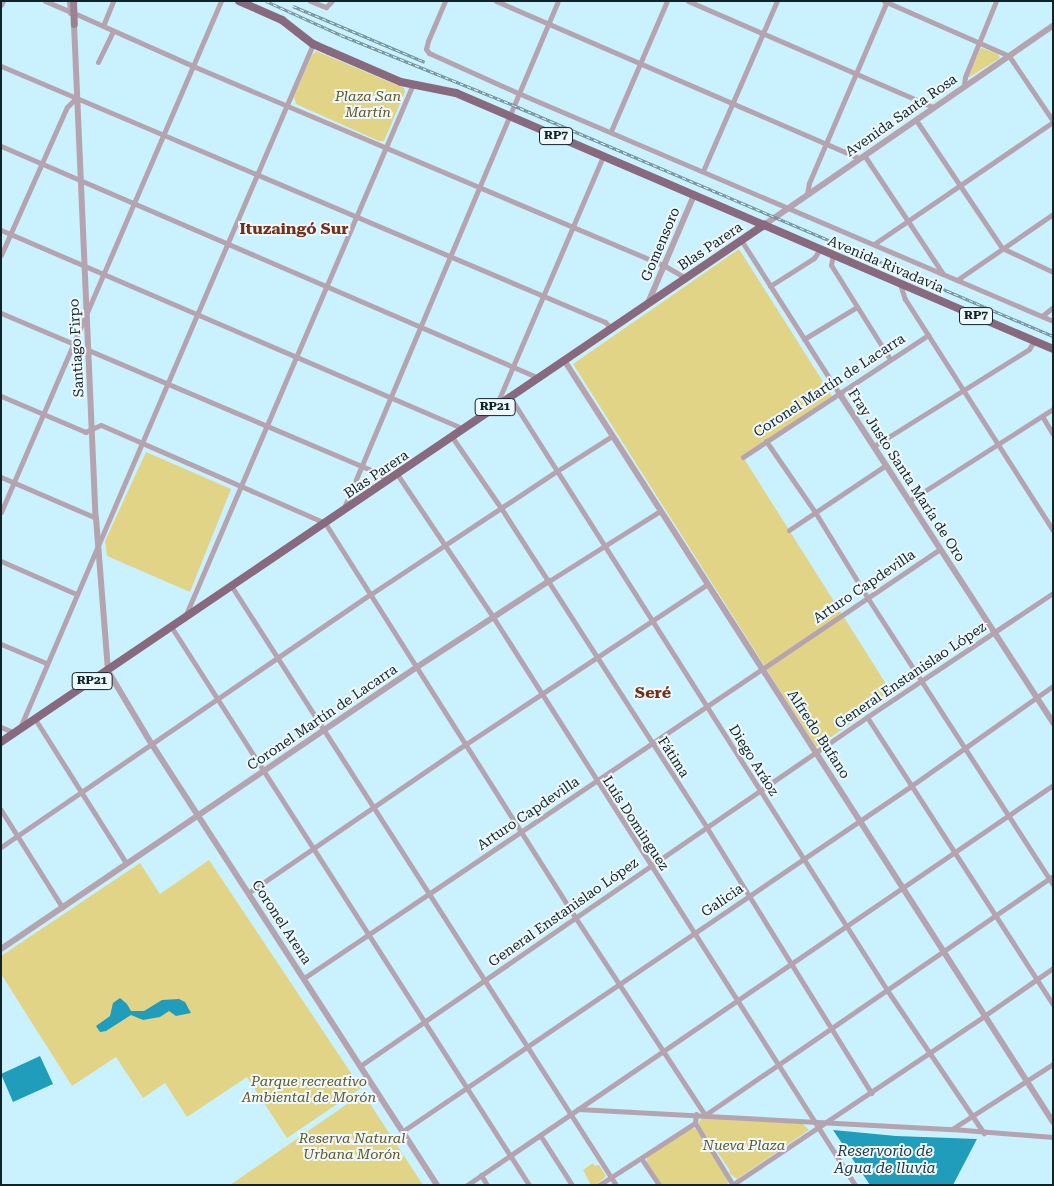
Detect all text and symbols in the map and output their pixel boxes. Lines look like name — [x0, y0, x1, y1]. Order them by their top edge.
street label: Avenida Santa Rosa — [842, 70, 960, 160]
park label: Plaza San Martín — [335, 88, 401, 120]
road number: RP7 — [538, 126, 574, 146]
street label: Gomensoro — [637, 205, 683, 283]
street label: Blas Parera — [675, 218, 745, 274]
district label: Ituzaingó Sur — [239, 219, 349, 239]
street label: Avenida Rivadavia — [825, 232, 947, 296]
street label: Santiago Firpo — [65, 298, 87, 398]
road number: RP7 — [958, 306, 994, 326]
street label: Coronel Martín de Lacarra — [750, 330, 908, 440]
street label: Fray Justo Santa María de Oro — [845, 385, 969, 565]
road number: RP21 — [474, 398, 516, 417]
street label: Blas Parera — [341, 446, 411, 502]
street label: Arturo Capdevilla — [810, 546, 918, 626]
street label: General Enstanislao López — [831, 618, 989, 732]
street label: Coronel Martín de Lacarra — [244, 660, 400, 774]
road number: RP21 — [71, 671, 113, 690]
district label: Seré — [635, 683, 671, 703]
street label: Alfredo Bufano — [784, 686, 854, 782]
street label: Diego Aráoz — [726, 721, 782, 799]
street label: Fátima — [655, 733, 693, 781]
street label: Arturo Capdevilla — [474, 773, 582, 853]
street label: Luís Dominguez — [599, 773, 673, 873]
street label: General Enstanislao López — [485, 854, 641, 970]
street label: Coronel Arena — [249, 877, 315, 967]
street label: Galicia — [698, 880, 746, 920]
park label: Parque recreativo Ambiental de Morón — [242, 1073, 376, 1106]
park label: Reserva Natural Urbana Morón — [299, 1130, 405, 1162]
park label: Nueva Plaza — [703, 1137, 785, 1153]
water label: Reservorio de Agua de lluvia — [834, 1142, 936, 1177]

